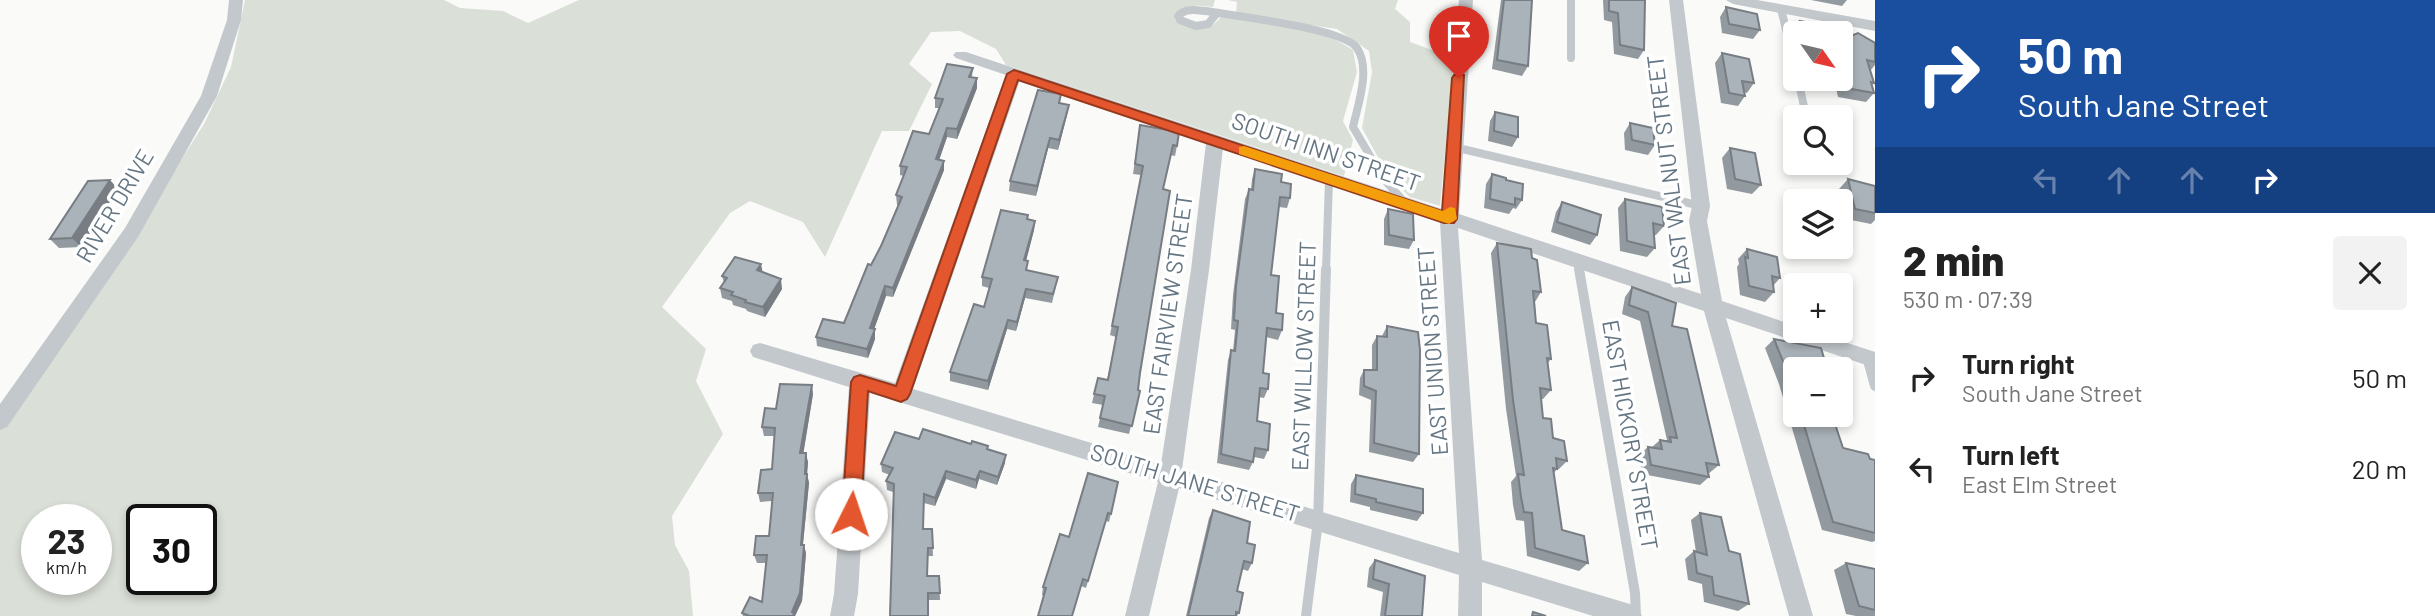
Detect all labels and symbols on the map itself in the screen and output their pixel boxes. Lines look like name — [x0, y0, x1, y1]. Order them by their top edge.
pin — [1429, 6, 1489, 78]
north arrow — [1783, 21, 1853, 91]
street label: EAST WALNUT STREET — [1640, 53, 1696, 287]
street label: SOUTH INN STREET — [1228, 106, 1424, 196]
street label: RIVER DRIVE — [69, 144, 159, 267]
street label: EAST FAIRVIEW STREET — [1136, 192, 1198, 436]
street label: EAST WILLOW STREET — [1285, 241, 1321, 471]
street label: EAST UNION STREET — [1411, 246, 1453, 457]
street label: EAST HICKORY STREET — [1597, 318, 1665, 552]
street label: SOUTH JANE STREET — [1087, 437, 1303, 527]
position arrow — [814, 477, 888, 551]
speed limit sign: 30 — [126, 504, 217, 595]

